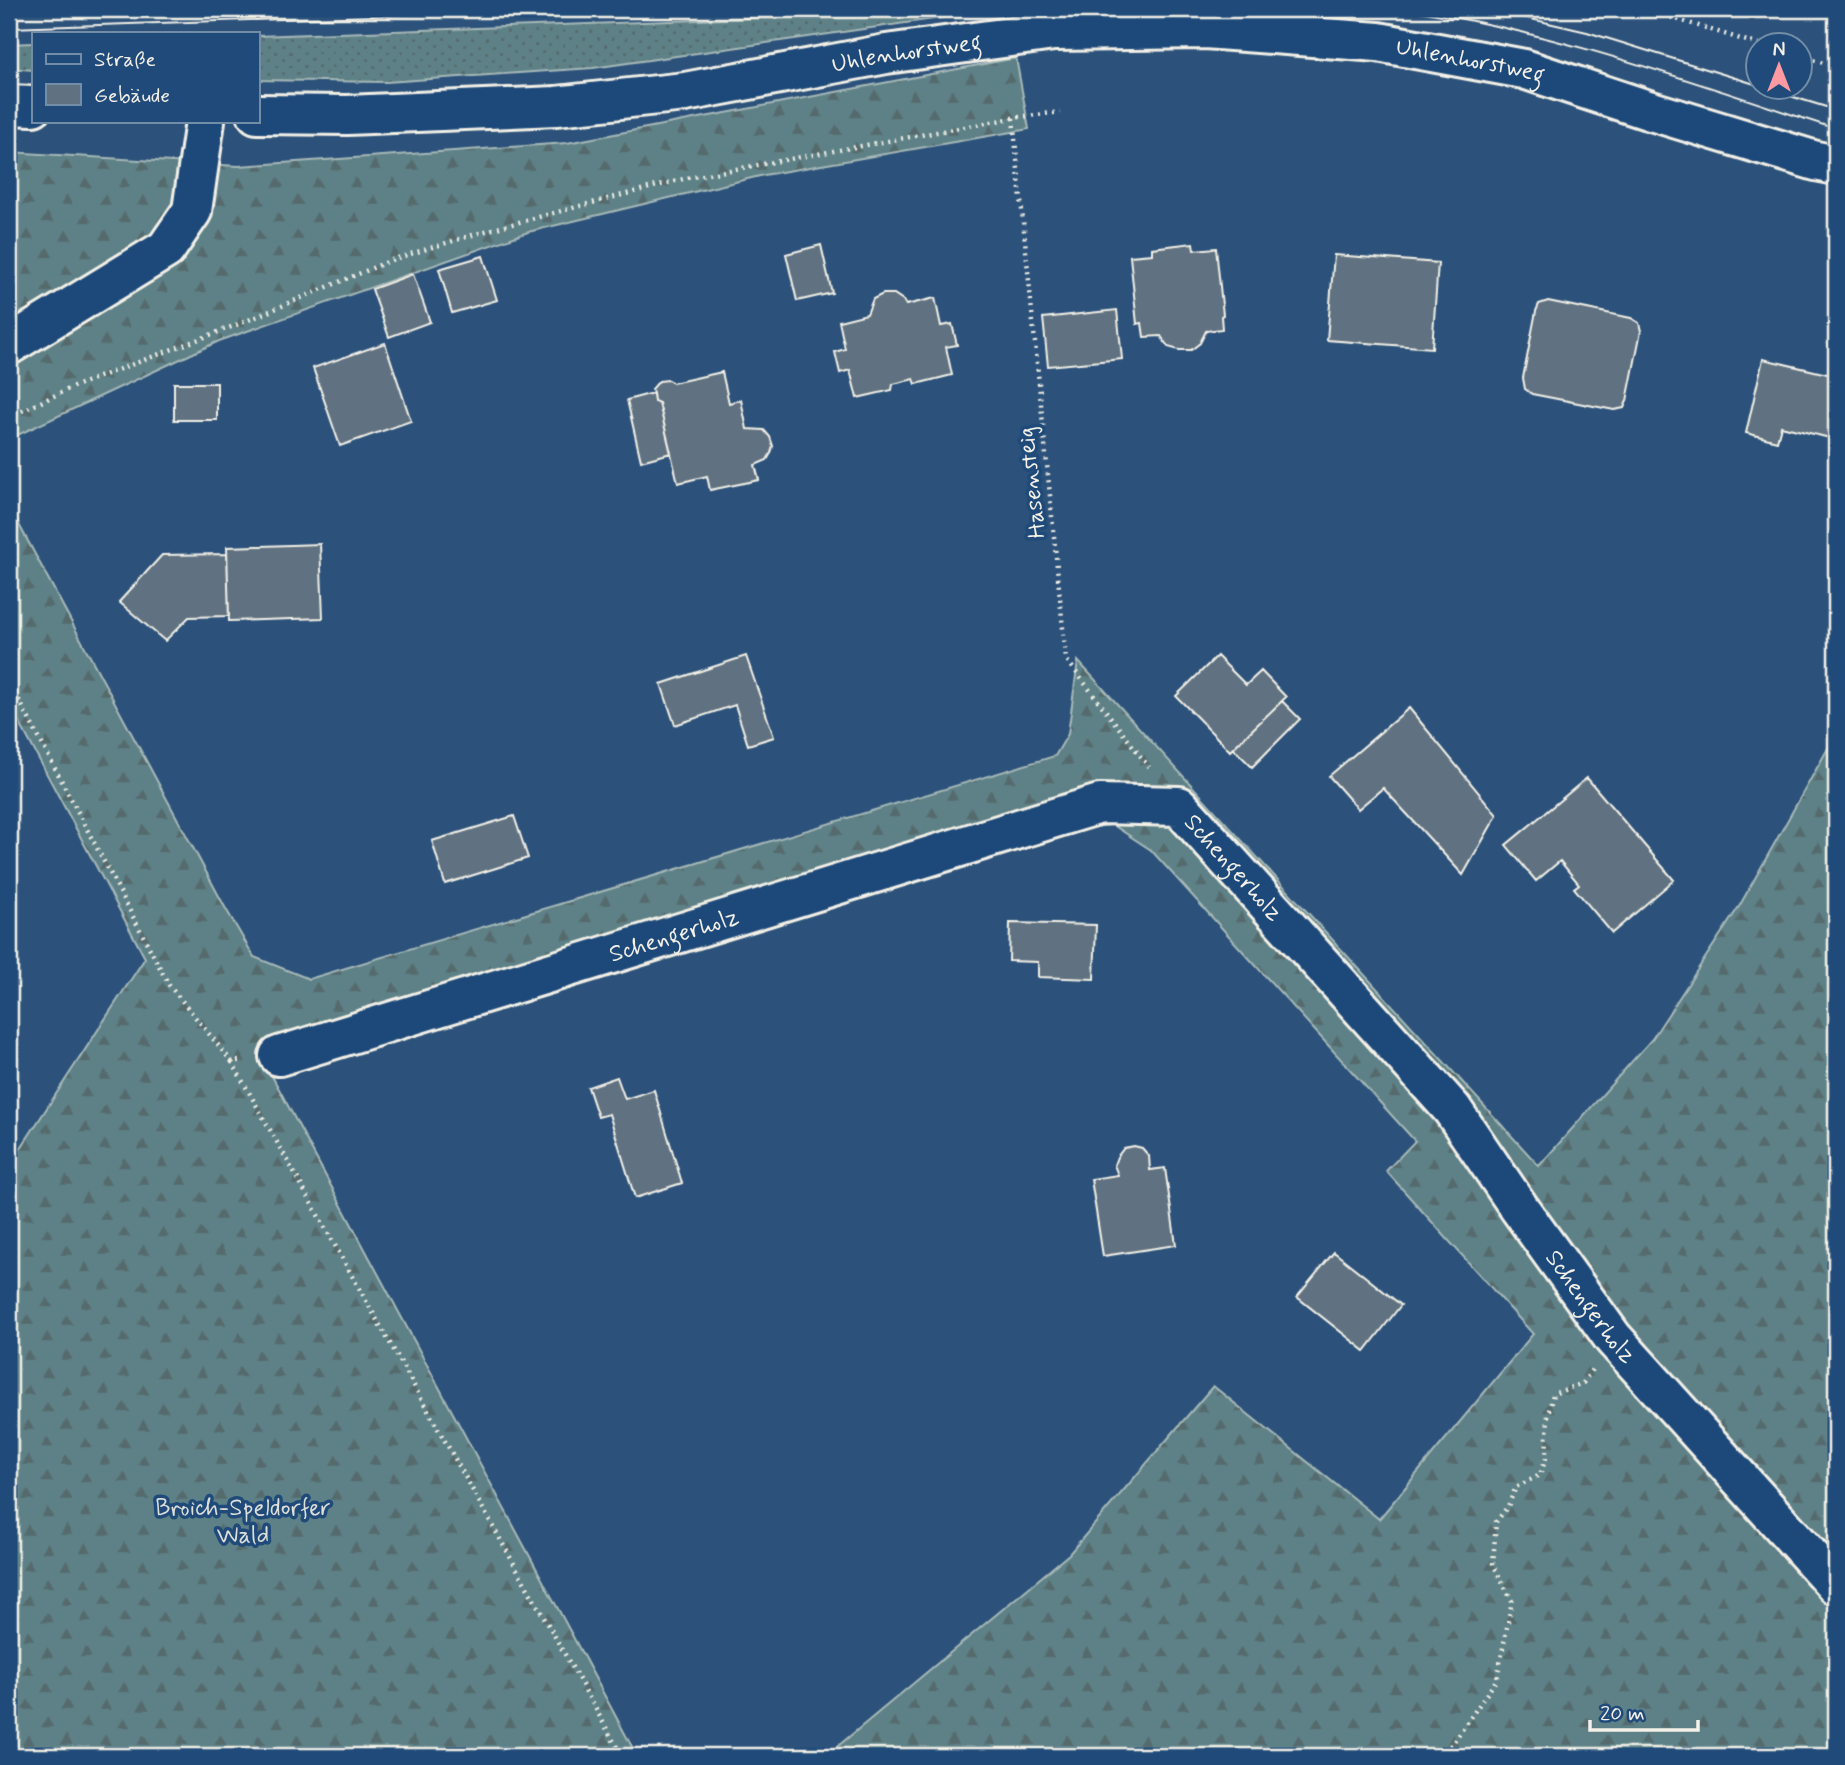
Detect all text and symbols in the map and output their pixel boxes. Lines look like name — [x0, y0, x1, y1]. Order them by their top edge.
street label: Uhlenhorstweg — [829, 27, 984, 81]
legend — [32, 32, 259, 122]
street label: Uhlenhorstweg — [1393, 32, 1549, 95]
north arrow — [1744, 32, 1814, 102]
text: N — [1773, 38, 1785, 63]
text: Straße — [94, 46, 156, 74]
text: Gebäude — [94, 82, 170, 110]
street label: Hasensteig — [1011, 426, 1054, 540]
street label: Schengerholz — [1177, 808, 1289, 928]
street label: Schengerholz — [606, 902, 743, 971]
street label: Schengerholz — [1537, 1244, 1642, 1370]
park label: Broich-Speldorfer Wald — [155, 1493, 331, 1552]
scale bar — [1590, 1688, 1698, 1732]
text: 20 m — [1600, 1700, 1645, 1728]

